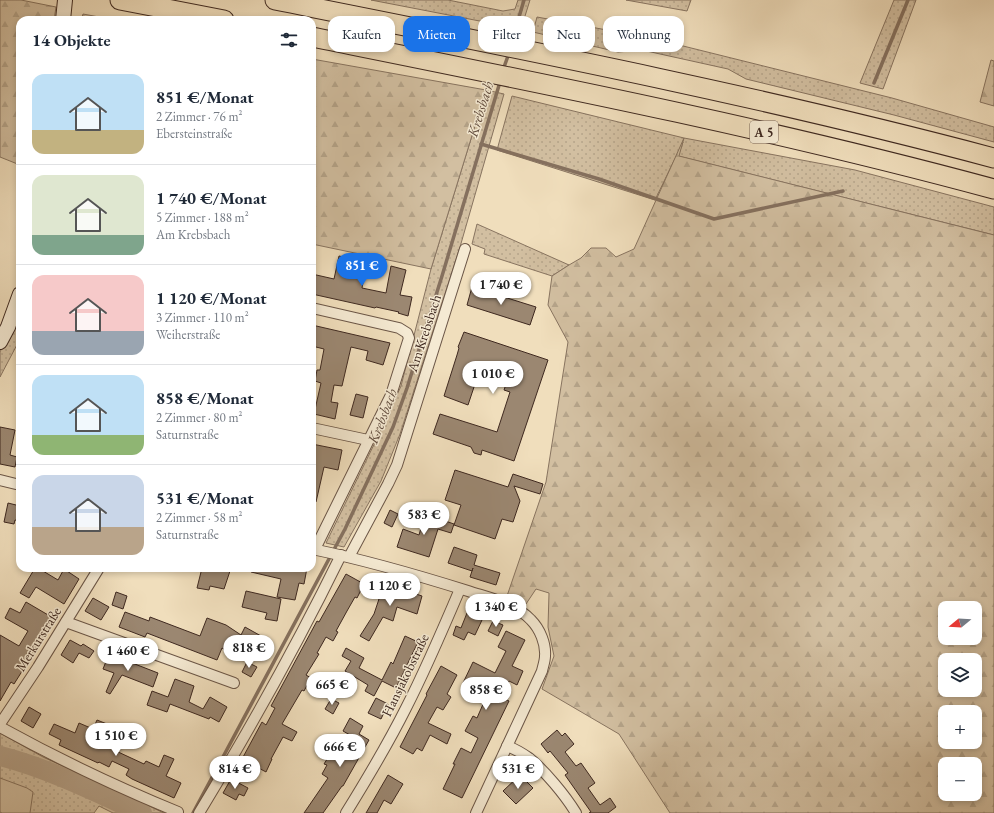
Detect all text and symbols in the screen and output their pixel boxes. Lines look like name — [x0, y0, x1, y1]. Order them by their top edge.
chip: Kaufen — [328, 16, 395, 52]
chip: Mieten — [403, 16, 470, 52]
chip: Filter — [478, 16, 535, 52]
chip: Neu — [543, 16, 595, 52]
chip: Wohnung — [603, 16, 684, 52]
text: 14 Objekte — [32, 29, 111, 51]
icon: filters — [278, 29, 300, 51]
water label: Krebsbach — [462, 78, 498, 140]
text: 851 €/Monat — [156, 86, 254, 108]
icon: home — [64, 90, 112, 138]
text: 2 Zimmer · 76 m² — [156, 108, 242, 125]
road number: A 5 — [750, 121, 778, 143]
text: Ebersteinstraße — [156, 125, 232, 142]
text: 1 740 €/Monat — [156, 187, 267, 209]
icon: home — [64, 191, 112, 239]
text: 5 Zimmer · 188 m² — [156, 209, 249, 226]
text: Am Krebsbach — [156, 226, 230, 243]
pin: 851 € — [334, 253, 390, 287]
text: 851 € — [345, 257, 379, 274]
pin: 1 740 € — [464, 272, 538, 306]
text: 1 740 € — [479, 276, 523, 293]
text: 1 120 €/Monat — [156, 287, 267, 309]
icon: home — [64, 291, 112, 339]
street label: Am Krebsbach — [403, 292, 445, 375]
text: 3 Zimmer · 110 m² — [156, 309, 249, 326]
text: Weiherstraße — [156, 326, 220, 343]
pin: 1 010 € — [456, 361, 530, 395]
text: 1 010 € — [471, 365, 515, 382]
water label: Krebsbach — [362, 385, 401, 447]
text: 858 €/Monat — [156, 387, 254, 409]
icon: home — [64, 391, 112, 439]
text: 2 Zimmer · 80 m² — [156, 409, 242, 426]
text: Saturnstraße — [156, 426, 219, 443]
text: 531 €/Monat — [156, 487, 254, 509]
icon: home — [64, 491, 112, 539]
pin: 583 € — [396, 502, 452, 536]
text: 583 € — [407, 506, 441, 523]
text: 2 Zimmer · 58 m² — [156, 509, 242, 526]
text: Saturnstraße — [156, 526, 219, 543]
pin: 1 120 € — [353, 573, 427, 607]
text: 1 120 € — [368, 577, 412, 594]
pin: 1 340 € — [459, 594, 533, 628]
text: 1 340 € — [474, 598, 518, 615]
north arrow — [938, 601, 982, 645]
map controls — [938, 601, 982, 801]
street label: Merkurstraße — [11, 603, 65, 675]
street label: Hansjakobstraße — [377, 630, 433, 719]
pin: 818 € — [221, 635, 277, 669]
pin: 1 460 € — [91, 638, 165, 672]
text: 818 € — [232, 639, 266, 656]
text: 1 460 € — [106, 642, 150, 659]
button: layers — [938, 653, 982, 697]
pin: 665 € — [304, 672, 360, 706]
text: 665 € — [315, 676, 349, 693]
pin: 858 € — [458, 677, 514, 711]
text: 858 € — [469, 681, 503, 698]
button: + — [938, 705, 982, 749]
pin: 1 510 € — [79, 723, 153, 757]
text: 1 510 € — [94, 727, 138, 744]
pin: 666 € — [312, 734, 368, 768]
text: 666 € — [323, 738, 357, 755]
pin: 814 € — [207, 756, 263, 790]
pin: 531 € — [490, 756, 546, 790]
button: − — [938, 757, 982, 801]
text: 814 € — [218, 760, 252, 777]
text: 531 € — [501, 760, 535, 777]

